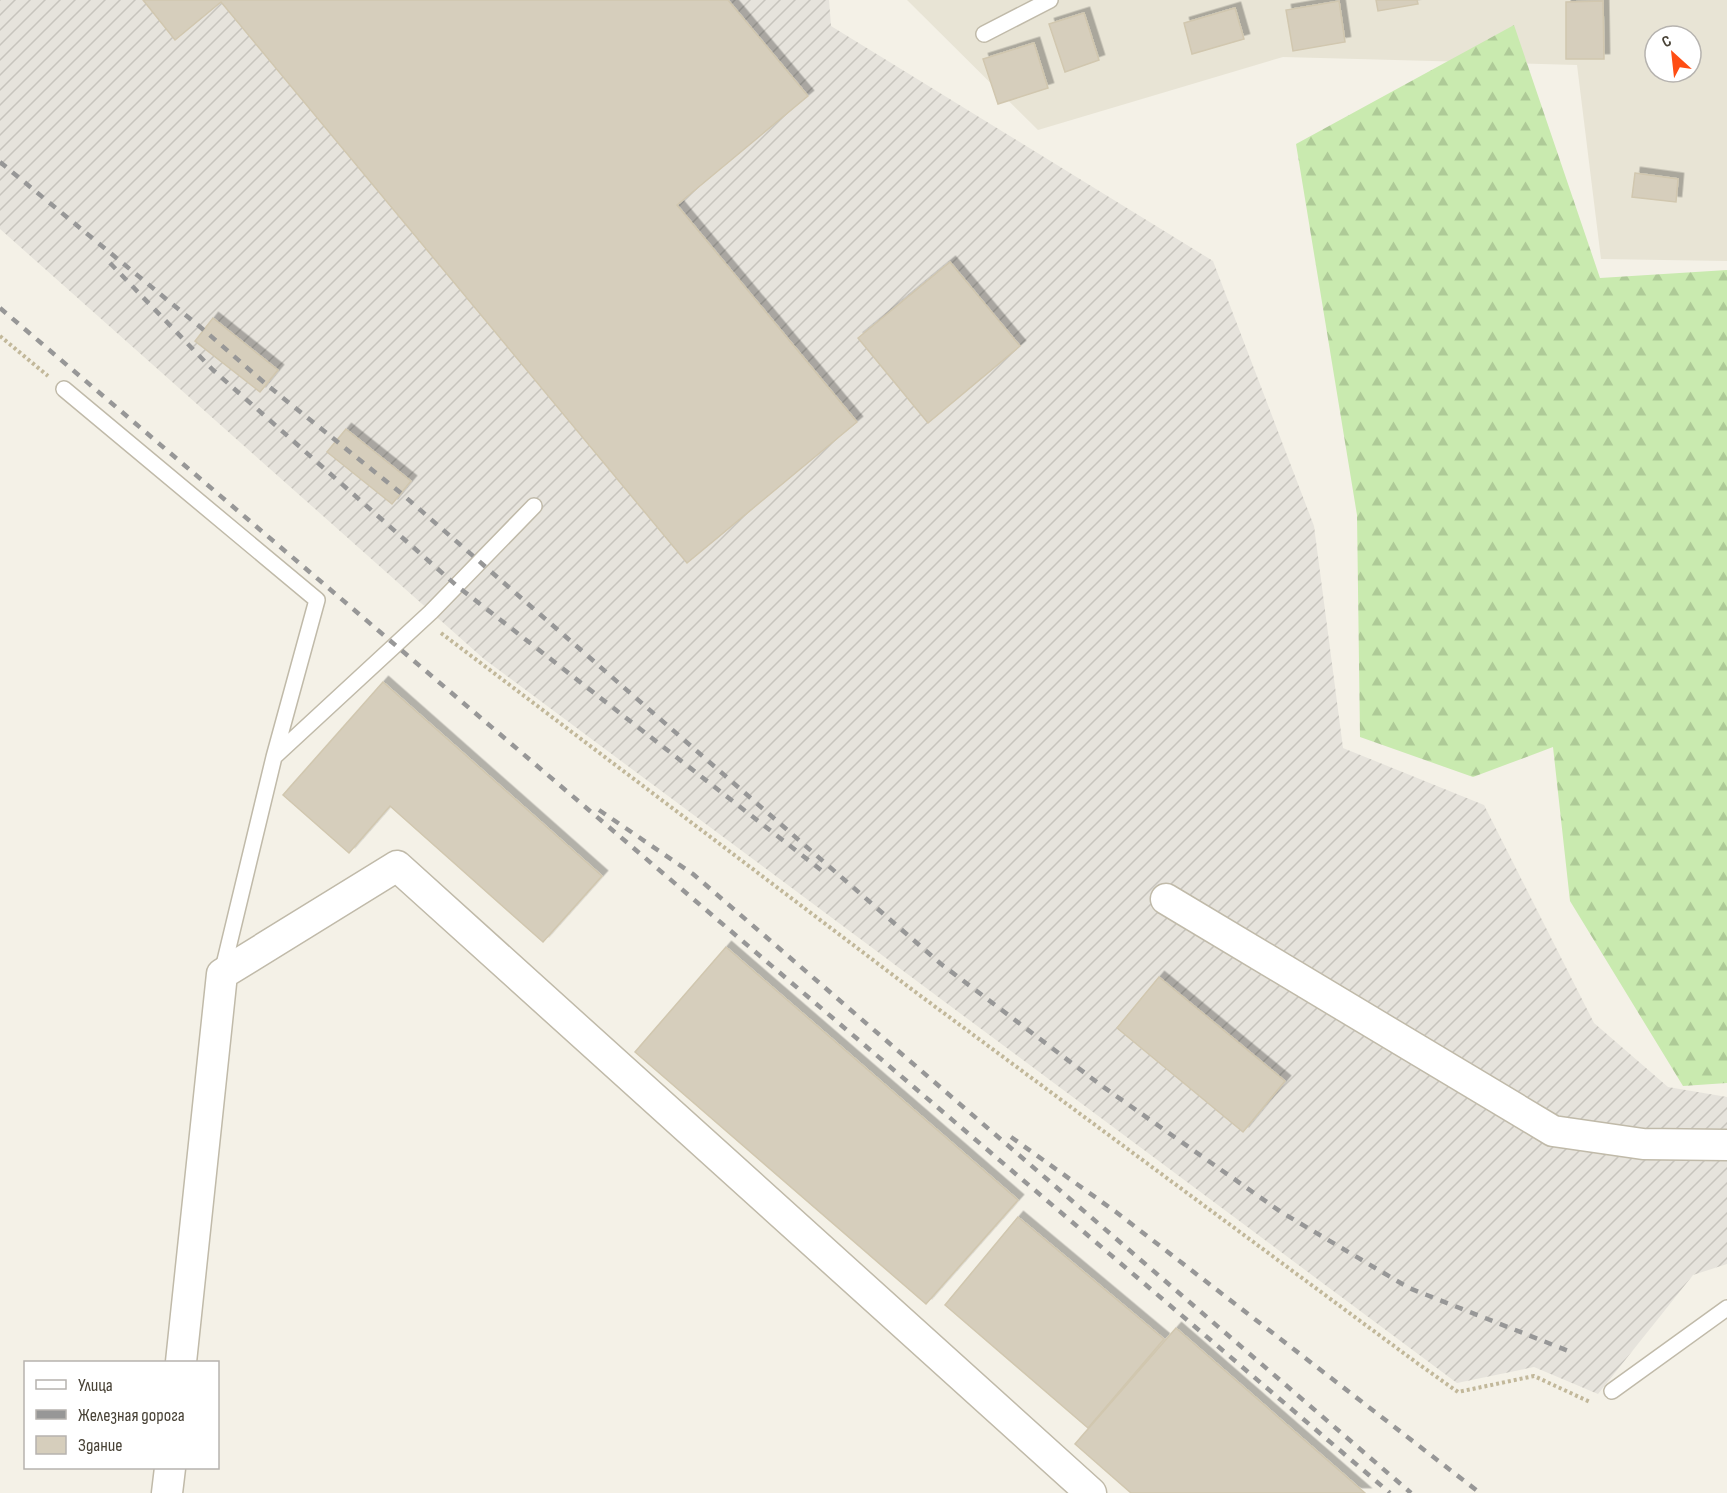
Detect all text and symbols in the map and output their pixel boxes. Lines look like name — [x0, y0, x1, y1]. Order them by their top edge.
north arrow — [1643, 24, 1703, 84]
text: С — [1659, 32, 1675, 52]
legend — [24, 1361, 219, 1469]
text: Улица — [78, 1375, 113, 1396]
text: Железная дорога — [78, 1405, 185, 1426]
text: Здание — [78, 1435, 123, 1456]

